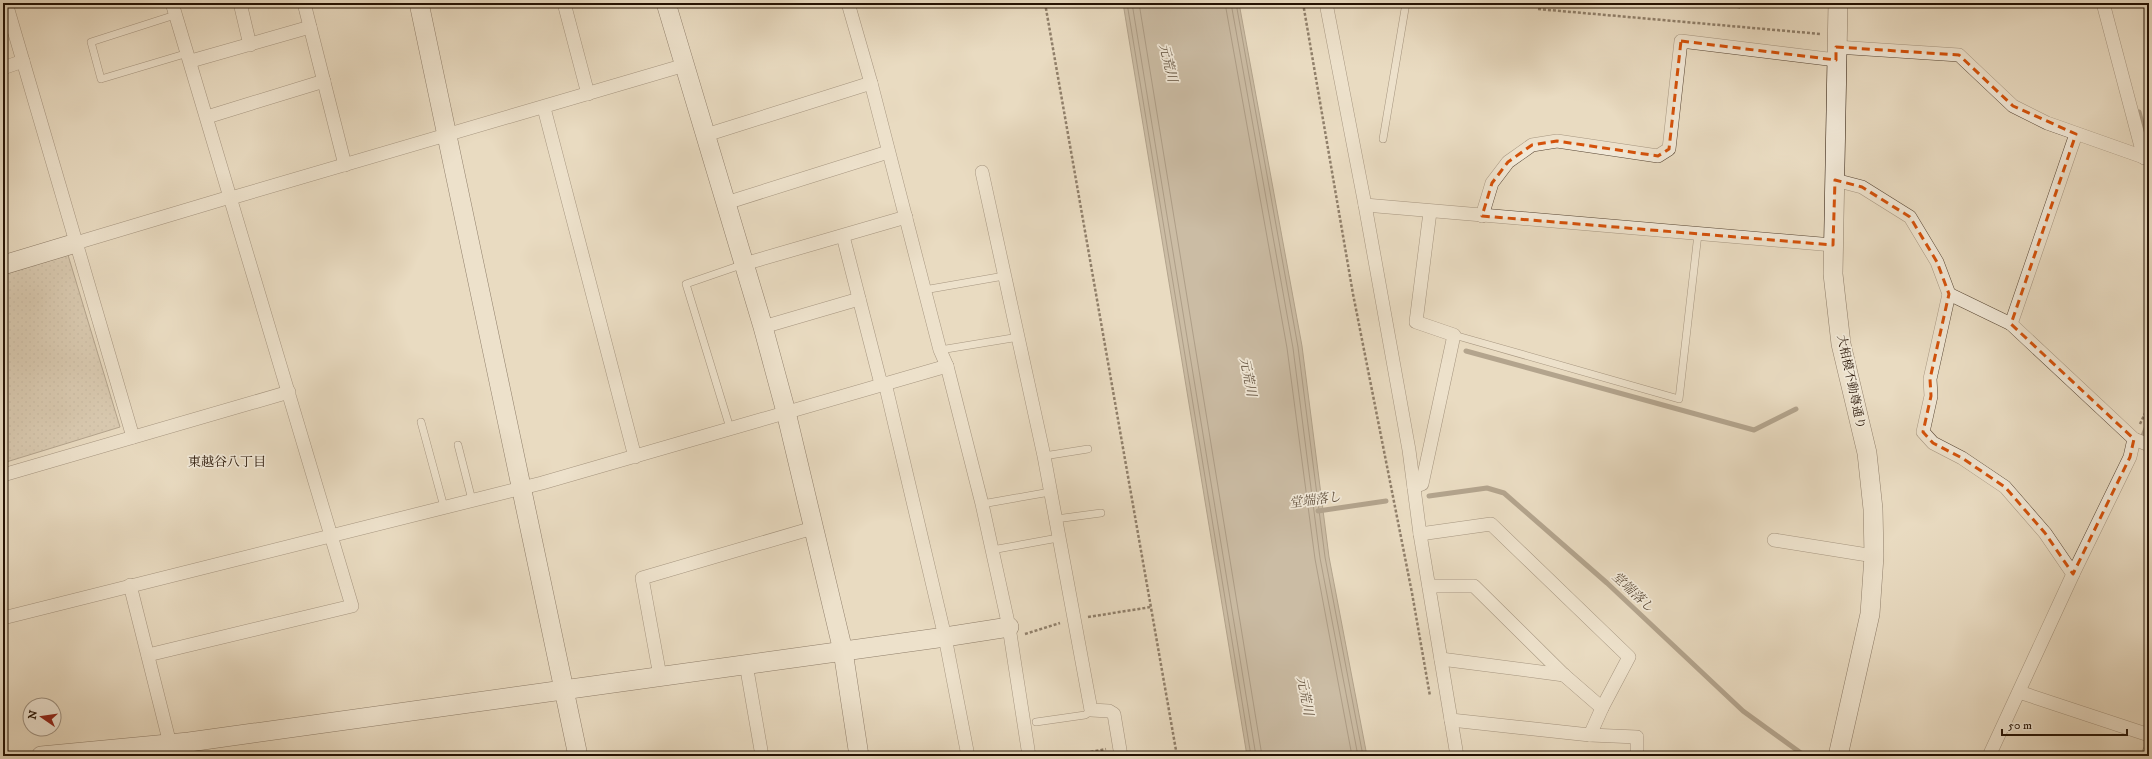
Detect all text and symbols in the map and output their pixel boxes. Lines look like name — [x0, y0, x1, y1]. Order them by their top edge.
water label: 元荒川 — [1156, 42, 1181, 86]
street label: 大相模不動尊通り — [1834, 333, 1868, 431]
water label: 元荒川 — [1236, 356, 1260, 400]
district label: 東越谷八丁目 — [188, 454, 266, 470]
water label: 堂端落し — [1288, 488, 1342, 512]
water label: 堂端落し — [1609, 568, 1657, 616]
water label: 元荒川 — [1293, 675, 1317, 719]
north arrow — [22, 697, 62, 737]
text: N — [25, 709, 41, 721]
scale bar — [2002, 711, 2127, 737]
text: 50 m — [2008, 718, 2032, 733]

